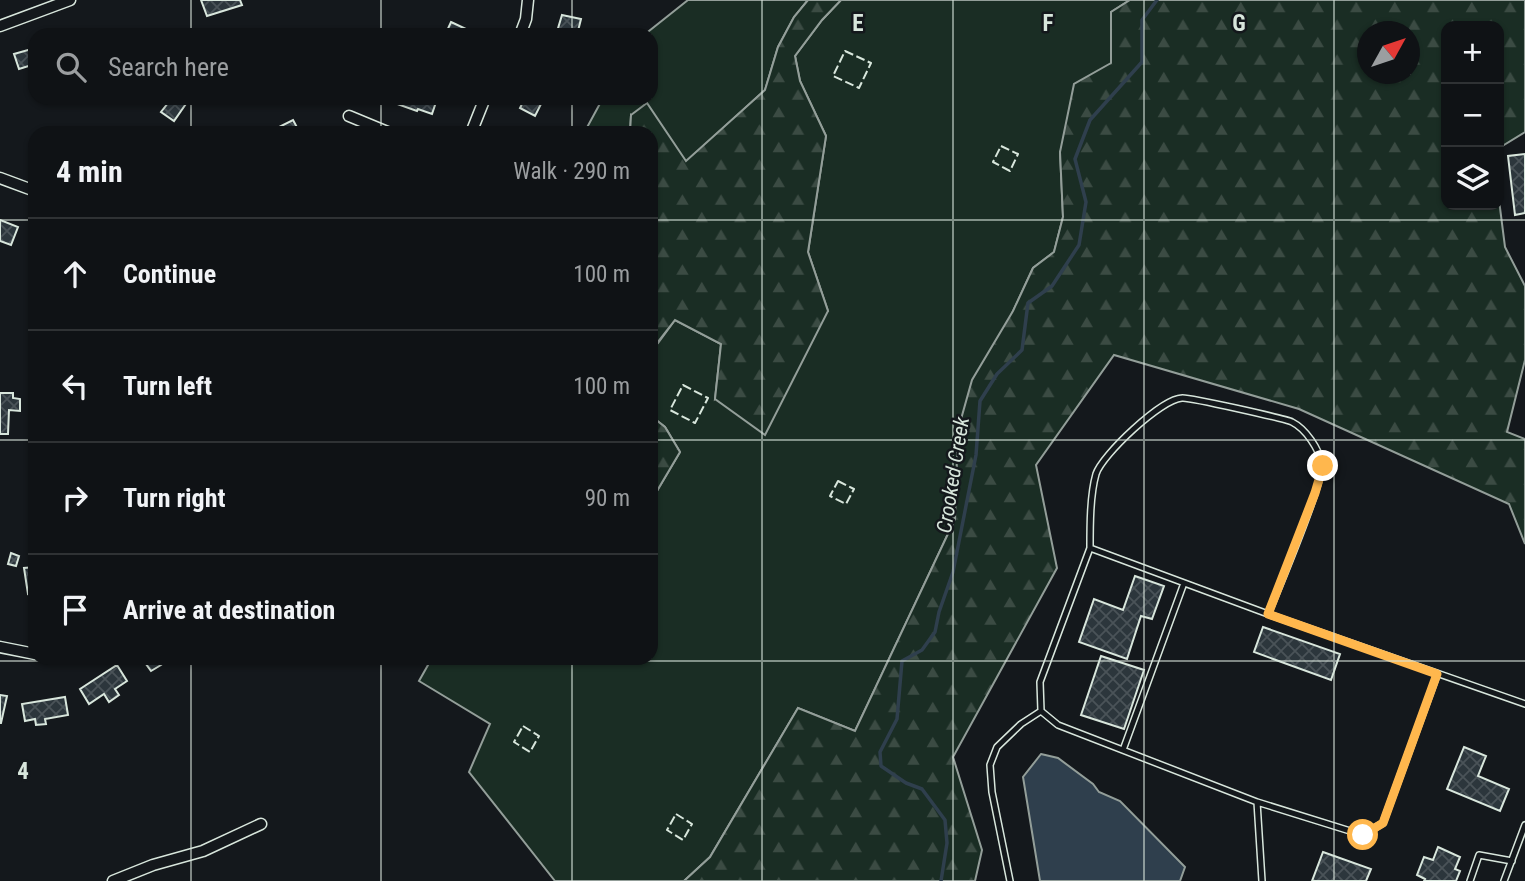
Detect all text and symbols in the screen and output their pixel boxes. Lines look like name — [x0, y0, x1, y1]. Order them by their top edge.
text: E — [852, 10, 864, 37]
text: F — [1043, 10, 1054, 37]
text: G — [1232, 10, 1246, 37]
north arrow — [1357, 21, 1420, 84]
map controls — [1441, 21, 1504, 210]
button: + — [1441, 21, 1504, 84]
search box — [28, 28, 658, 105]
icon: search — [52, 48, 90, 86]
text: Search here — [108, 52, 229, 82]
button: − — [1441, 84, 1504, 147]
button: layers — [1441, 147, 1504, 210]
text: 4 min — [56, 154, 123, 189]
text: Walk · 290 m — [513, 158, 630, 185]
icon: ahead — [56, 255, 94, 293]
text: Continue — [123, 259, 216, 289]
text: 100 m — [573, 261, 630, 288]
icon: left — [56, 367, 94, 405]
text: Turn left — [123, 371, 212, 401]
text: 100 m — [573, 373, 630, 400]
water label: Crooked Creek — [932, 414, 974, 535]
route end — [1307, 450, 1338, 481]
icon: right — [56, 479, 94, 517]
text: Turn right — [123, 483, 225, 513]
text: 90 m — [585, 485, 630, 512]
icon: arrive — [56, 591, 94, 629]
text: Arrive at destination — [123, 595, 335, 625]
text: 4 — [17, 758, 29, 785]
route start — [1347, 819, 1378, 850]

